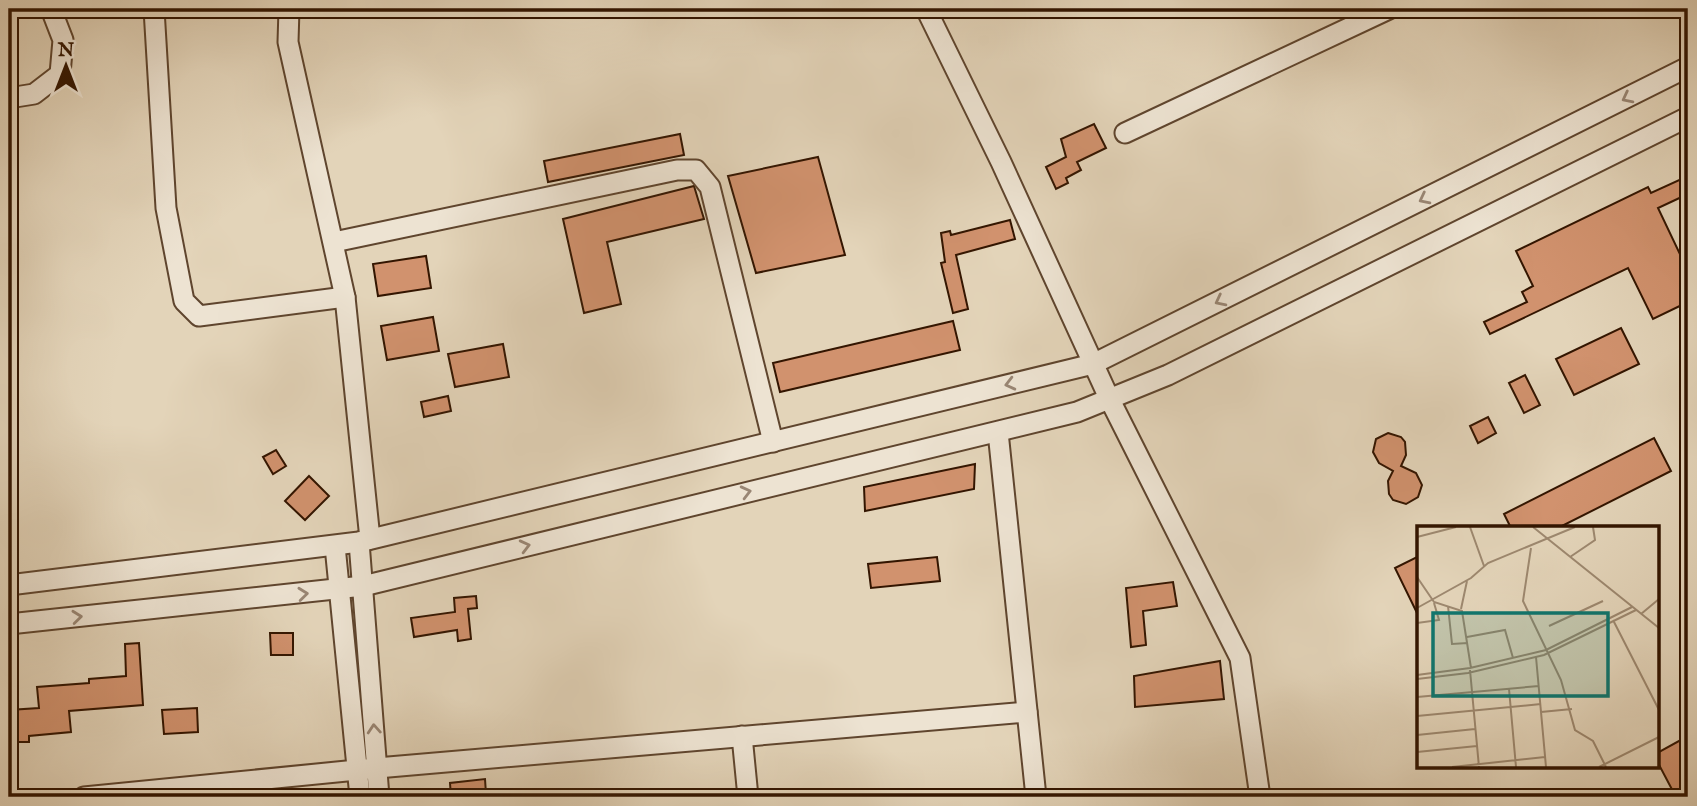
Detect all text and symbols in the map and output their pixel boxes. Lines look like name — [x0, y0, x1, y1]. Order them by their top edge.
north arrow — [32, 32, 102, 102]
text: N — [57, 39, 75, 63]
one-way arrow — [1622, 89, 1634, 103]
one-way arrow — [1419, 191, 1431, 205]
one-way arrow — [1215, 293, 1227, 307]
one-way arrow — [1004, 376, 1016, 391]
one-way arrow — [740, 486, 752, 500]
inset map — [1417, 526, 1658, 768]
one-way arrow — [519, 540, 531, 555]
one-way arrow — [297, 587, 309, 602]
one-way arrow — [71, 610, 82, 625]
one-way arrow — [367, 723, 382, 734]

